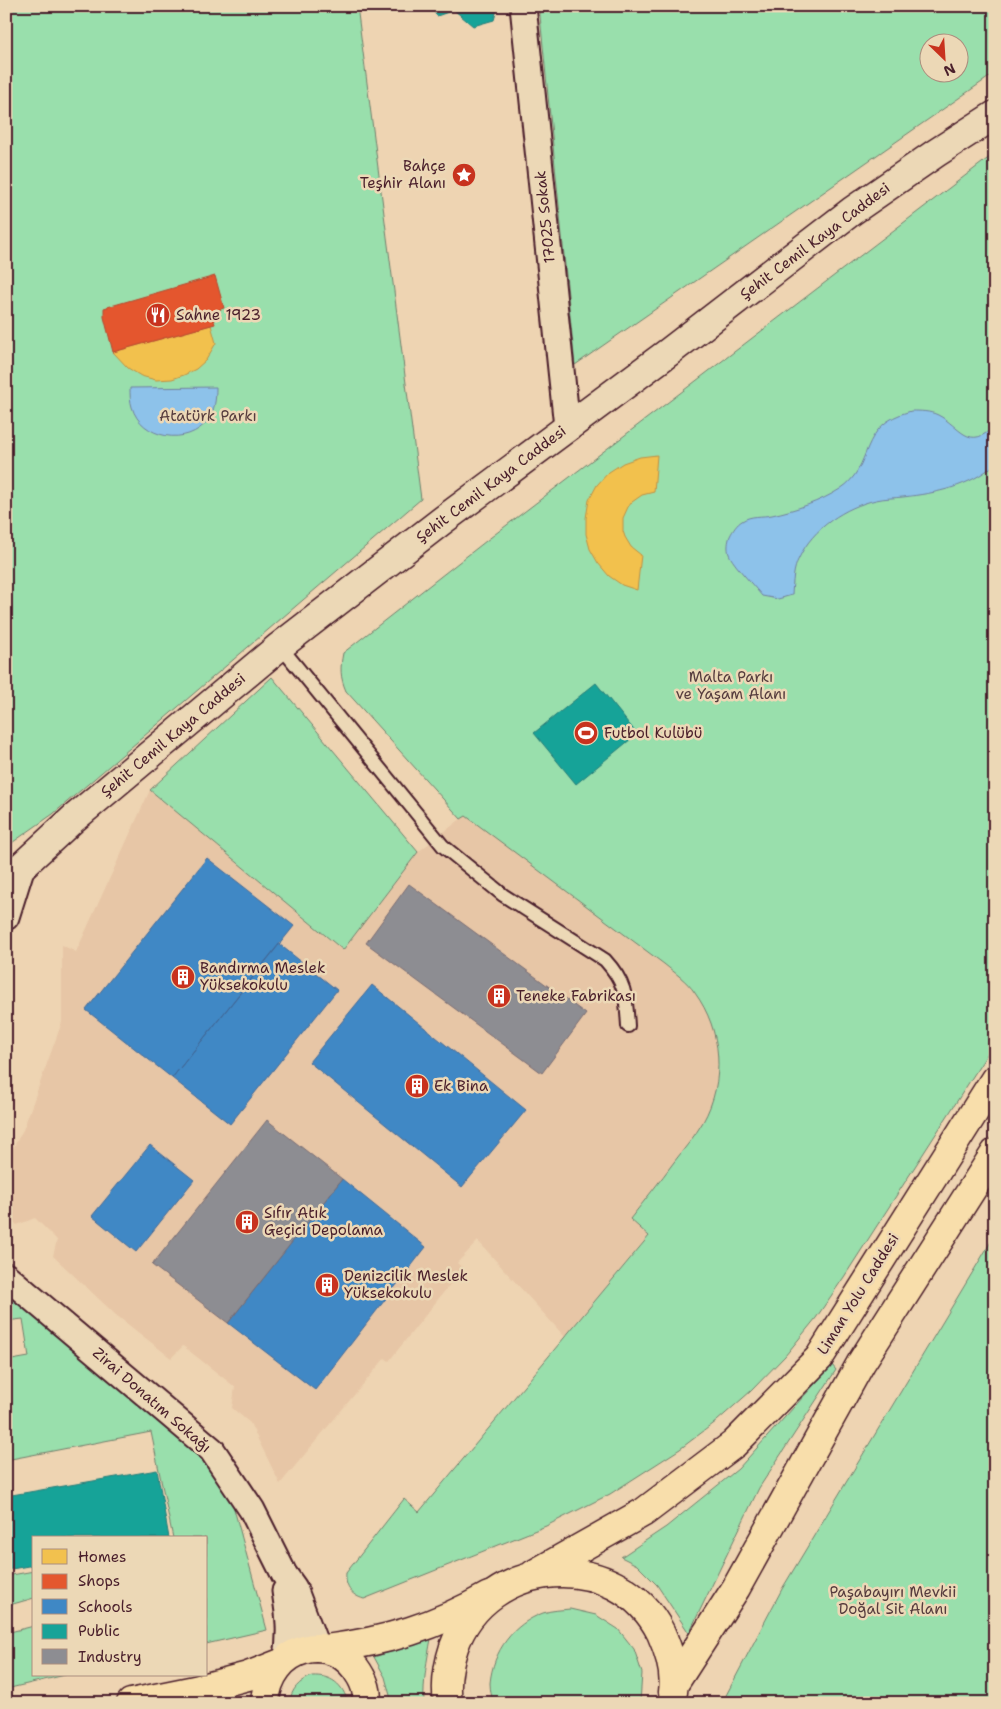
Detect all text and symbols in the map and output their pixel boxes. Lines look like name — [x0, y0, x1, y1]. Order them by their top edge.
north arrow — [918, 32, 968, 82]
text: N — [941, 59, 958, 80]
place label: Bahçe Teşhir Alanı — [360, 156, 446, 193]
place icon: Bahçe Teşhir Alanı — [451, 162, 477, 188]
street label: 17025 Sokak — [530, 170, 560, 264]
street label: Şehit Cemil Kaya Caddesi — [736, 178, 894, 304]
restaurant icon: Sahne 1923 — [145, 302, 171, 328]
place label: Sahne 1923 — [176, 305, 261, 325]
park label: Atatürk Parkı — [159, 406, 257, 426]
street label: Şehit Cemil Kaya Caddesi — [412, 421, 570, 547]
park label: Malta Parkı ve Yaşam Alanı — [676, 667, 786, 704]
street label: Şehit Cemil Kaya Caddesi — [96, 668, 250, 802]
sports icon: Futbol Kulübü — [573, 720, 599, 746]
place label: Futbol Kulübü — [604, 723, 703, 743]
place label: Bandırma Meslek Yüksekokulu — [200, 958, 326, 995]
building icon: Bandırma Meslek Yüksekokulu — [170, 964, 196, 990]
building icon: Teneke Fabrikası — [486, 983, 512, 1009]
place label: Teneke Fabrikası — [516, 986, 636, 1006]
building icon: Ek Bina — [404, 1073, 430, 1099]
place label: Ek Bina — [434, 1076, 489, 1096]
place label: Sıfır Atık Geçici Depolama — [264, 1203, 384, 1240]
building icon: Sıfır Atık Geçici Depolama — [234, 1209, 260, 1235]
street label: Liman Yolu Caddesi — [813, 1230, 903, 1358]
place label: Denizcilik Meslek Yüksekokulu — [344, 1266, 468, 1303]
building icon: Denizcilik Meslek Yüksekokulu — [314, 1272, 340, 1298]
street label: Zirai Donatım Sokağı — [89, 1343, 215, 1457]
legend — [32, 1536, 208, 1676]
text: Homes — [78, 1547, 126, 1567]
text: Shops — [78, 1571, 120, 1591]
park label: Paşabayırı Mevkii Doğal Sit Alanı — [829, 1582, 957, 1619]
text: Schools — [78, 1597, 133, 1617]
text: Public — [78, 1621, 120, 1641]
text: Industry — [78, 1647, 142, 1667]

